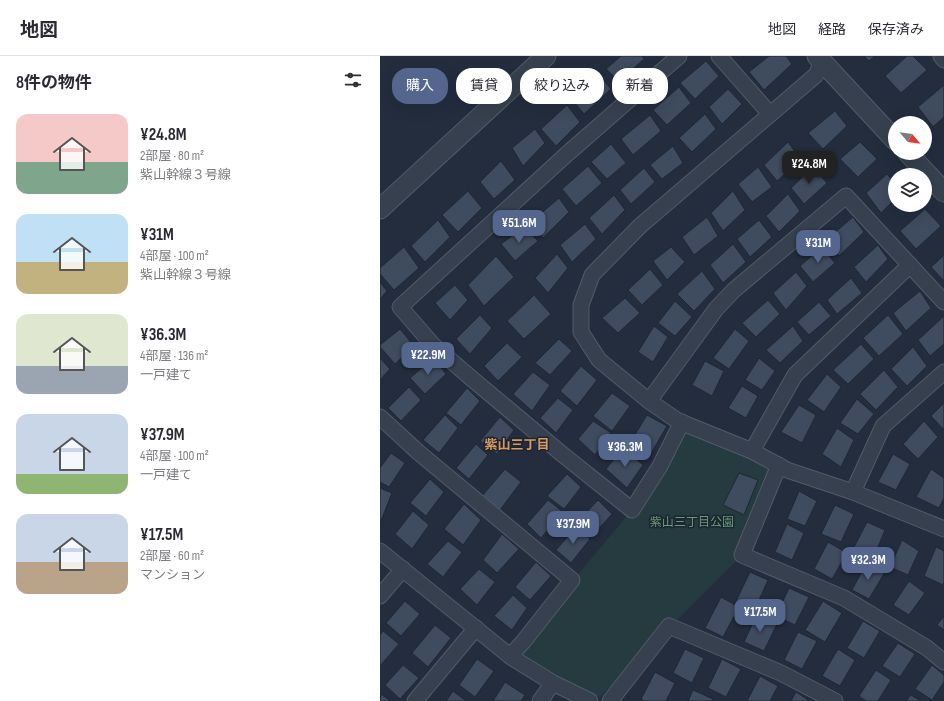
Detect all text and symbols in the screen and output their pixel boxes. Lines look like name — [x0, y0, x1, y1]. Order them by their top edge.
text: 地図 — [20, 19, 58, 42]
text: 地図 — [768, 21, 796, 38]
text: 経路 — [818, 21, 846, 38]
text: 保存済み — [868, 21, 924, 38]
chip: 購入 — [392, 68, 448, 104]
chip: 賃貸 — [456, 68, 512, 104]
chip: 絞り込み — [520, 68, 604, 104]
chip: 新着 — [612, 68, 668, 104]
icon: filters — [342, 69, 364, 91]
text: 8件の物件 — [16, 73, 92, 93]
north arrow — [888, 116, 932, 160]
map controls — [888, 116, 932, 212]
text: ¥24.8M — [140, 125, 187, 145]
icon: home — [48, 130, 96, 178]
text: 2部屋 · 80 m² — [140, 148, 204, 164]
pin: ¥24.8M — [776, 151, 842, 185]
text: ¥24.8M — [791, 156, 827, 172]
text: 紫山幹線３号線 — [140, 167, 231, 183]
button: layers — [888, 168, 932, 212]
pin: ¥51.6M — [486, 210, 552, 244]
text: ¥51.6M — [502, 215, 536, 231]
text: ¥31M — [140, 225, 174, 245]
icon: home — [48, 230, 96, 278]
pin: ¥31M — [794, 230, 842, 264]
text: ¥31M — [805, 235, 831, 251]
text: 4部屋 · 100 m² — [140, 248, 209, 264]
text: 紫山幹線３号線 — [140, 267, 231, 283]
text: ¥36.3M — [140, 325, 186, 345]
icon: home — [48, 330, 96, 378]
pin: ¥22.9M — [395, 342, 461, 376]
text: ¥22.9M — [410, 347, 446, 363]
text: 4部屋 · 136 m² — [140, 348, 208, 364]
text: 一戸建て — [140, 367, 192, 383]
text: ¥37.9M — [140, 425, 185, 445]
icon: home — [48, 430, 96, 478]
pin: ¥36.3M — [592, 434, 658, 468]
district label: 紫山三丁目 — [484, 437, 550, 453]
text: ¥36.3M — [607, 439, 643, 455]
text: 4部屋 · 100 m² — [140, 448, 209, 464]
text: 一戸建て — [140, 467, 192, 483]
pin: ¥37.9M — [540, 511, 606, 545]
park label: 紫山三丁目公園 — [650, 515, 734, 530]
text: ¥37.9M — [556, 516, 590, 532]
text: ¥17.5M — [140, 525, 183, 545]
icon: home — [48, 530, 96, 578]
pin: ¥32.3M — [835, 547, 901, 581]
text: 2部屋 · 60 m² — [140, 548, 204, 564]
text: ¥32.3M — [850, 552, 886, 568]
text: マンション — [140, 567, 205, 583]
pin: ¥17.5M — [727, 599, 793, 633]
text: ¥17.5M — [743, 604, 777, 620]

